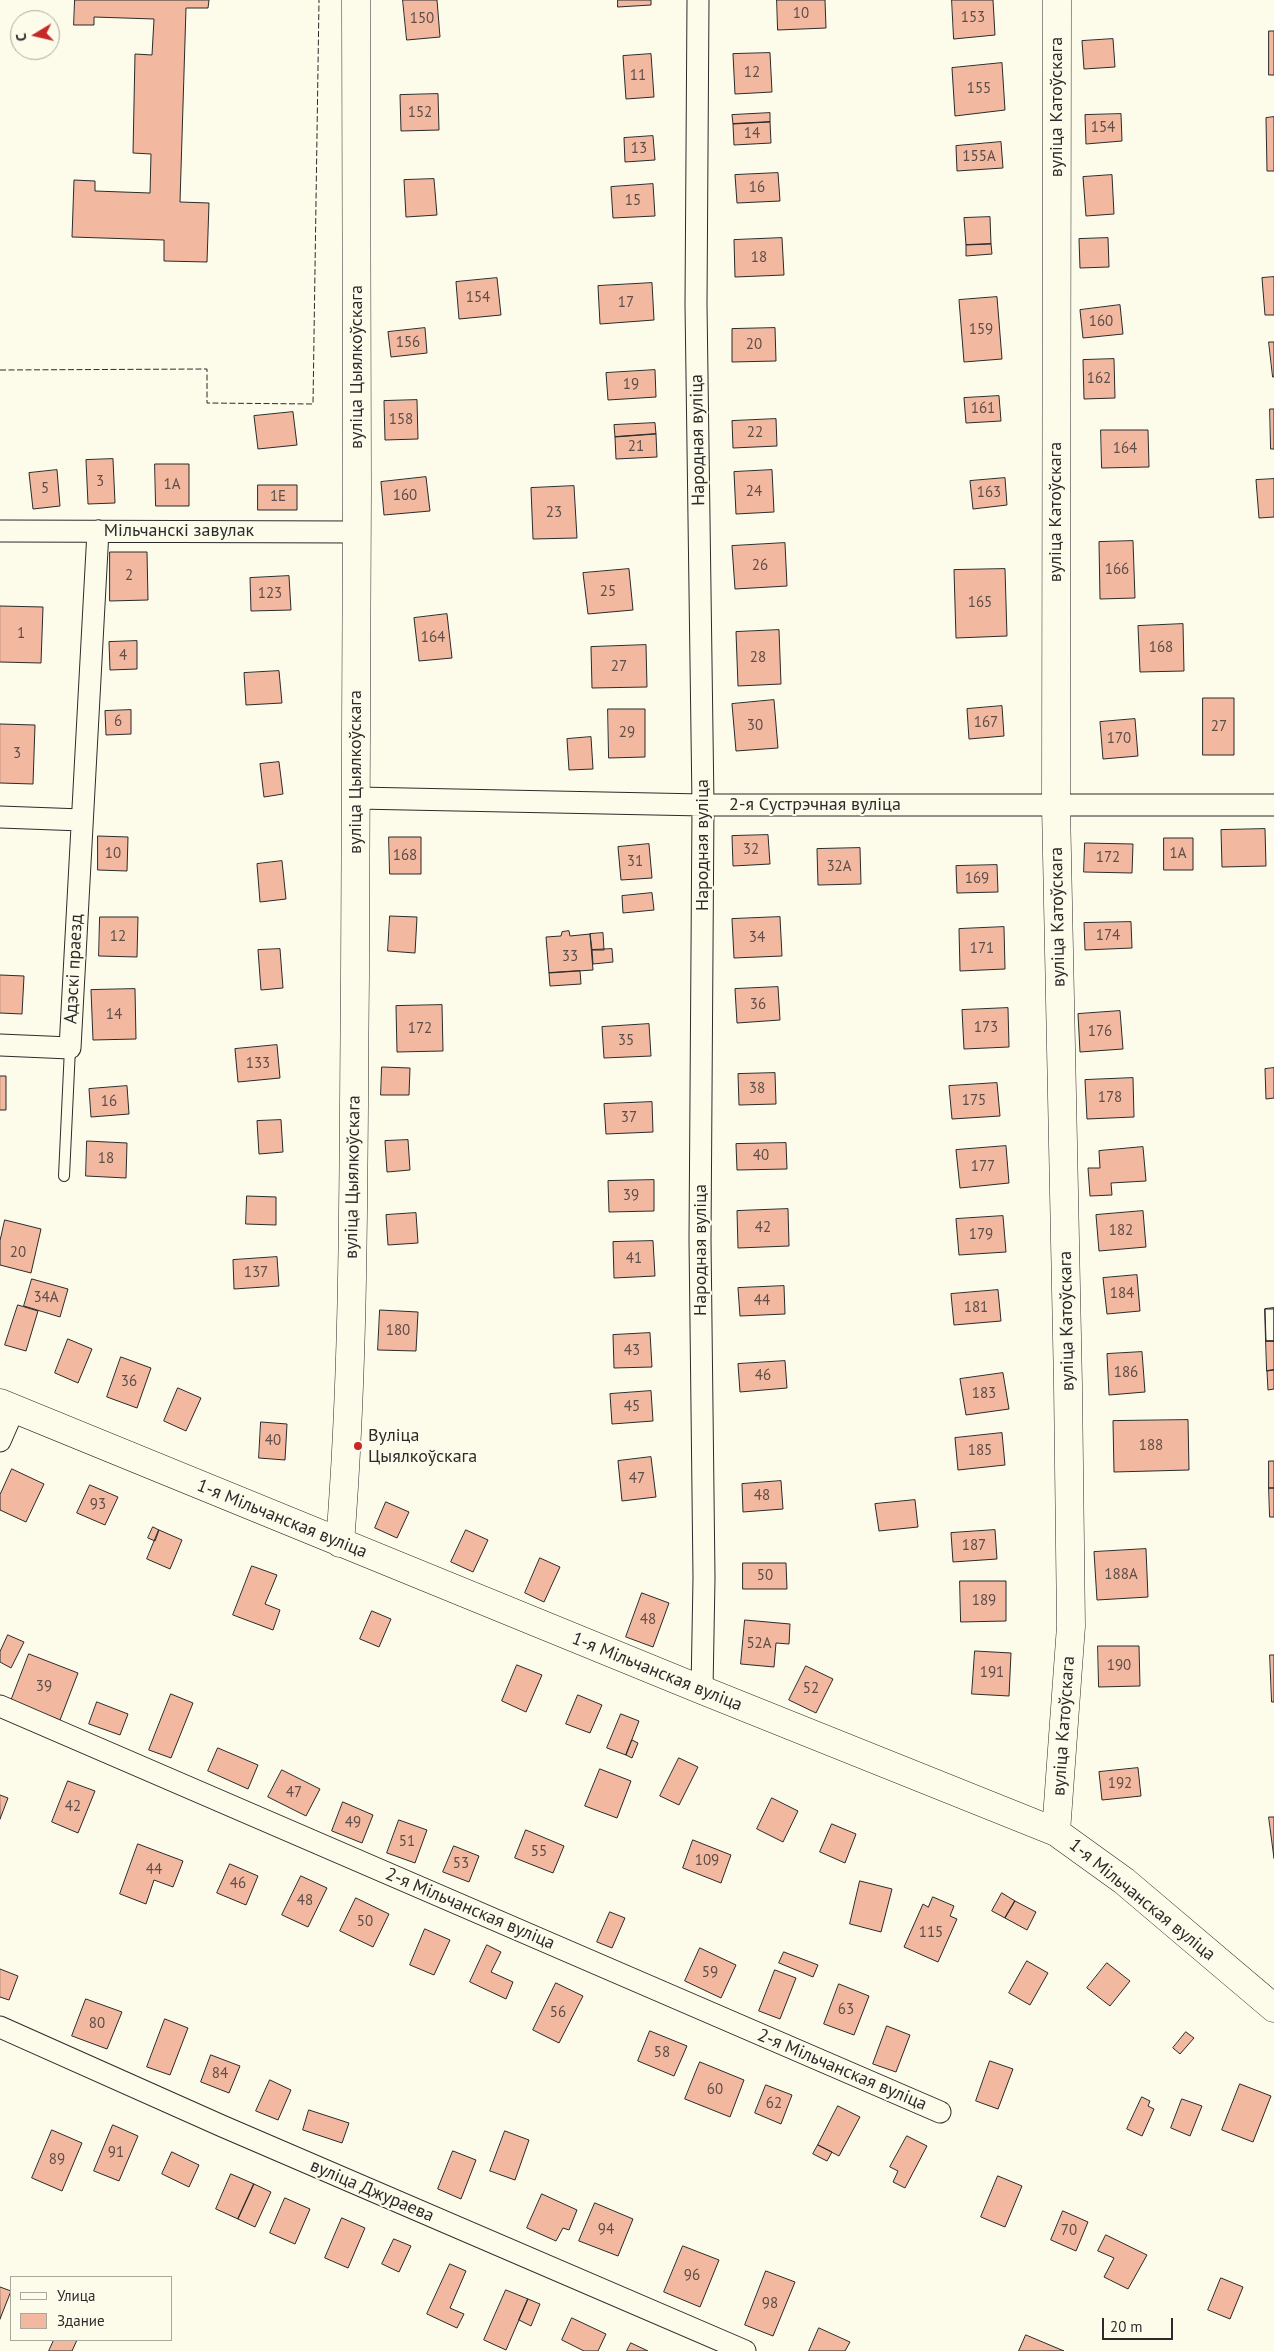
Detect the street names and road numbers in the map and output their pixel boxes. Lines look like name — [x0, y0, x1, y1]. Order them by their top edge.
street label: вуліца Катоўскага — [1046, 37, 1068, 177]
street label: вуліца Цыялкоўскага — [346, 285, 368, 449]
street label: Народная вуліца — [686, 374, 710, 506]
street label: вуліца Катоўскага — [1045, 442, 1067, 582]
street label: Мільчанскі завулак — [104, 520, 254, 542]
street label: вуліца Цыялкоўскага — [345, 690, 367, 854]
street label: Народная вуліца — [692, 779, 714, 911]
street label: 2-я Сустрэчная вуліца — [729, 794, 901, 816]
street label: вуліца Катоўскага — [1046, 847, 1070, 987]
street label: Адэскі праезд — [60, 914, 88, 1024]
street label: вуліца Цыялкоўскага — [341, 1095, 365, 1259]
street label: Народная вуліца — [690, 1184, 712, 1316]
street label: вуліца Катоўскага — [1055, 1251, 1079, 1391]
street label: 1-я Мільчанская вуліца — [194, 1475, 370, 1563]
street label: 1-я Мільчанская вуліца — [569, 1628, 745, 1716]
street label: вуліца Катоўскага — [1048, 1655, 1080, 1797]
street label: 1-я Мільчанская вуліца — [1065, 1834, 1219, 1966]
street label: 2-я Мільчанская вуліца — [382, 1864, 558, 1954]
street label: 2-я Мільчанская вуліца — [754, 2025, 930, 2115]
street label: вуліца Джураева — [307, 2155, 437, 2227]

